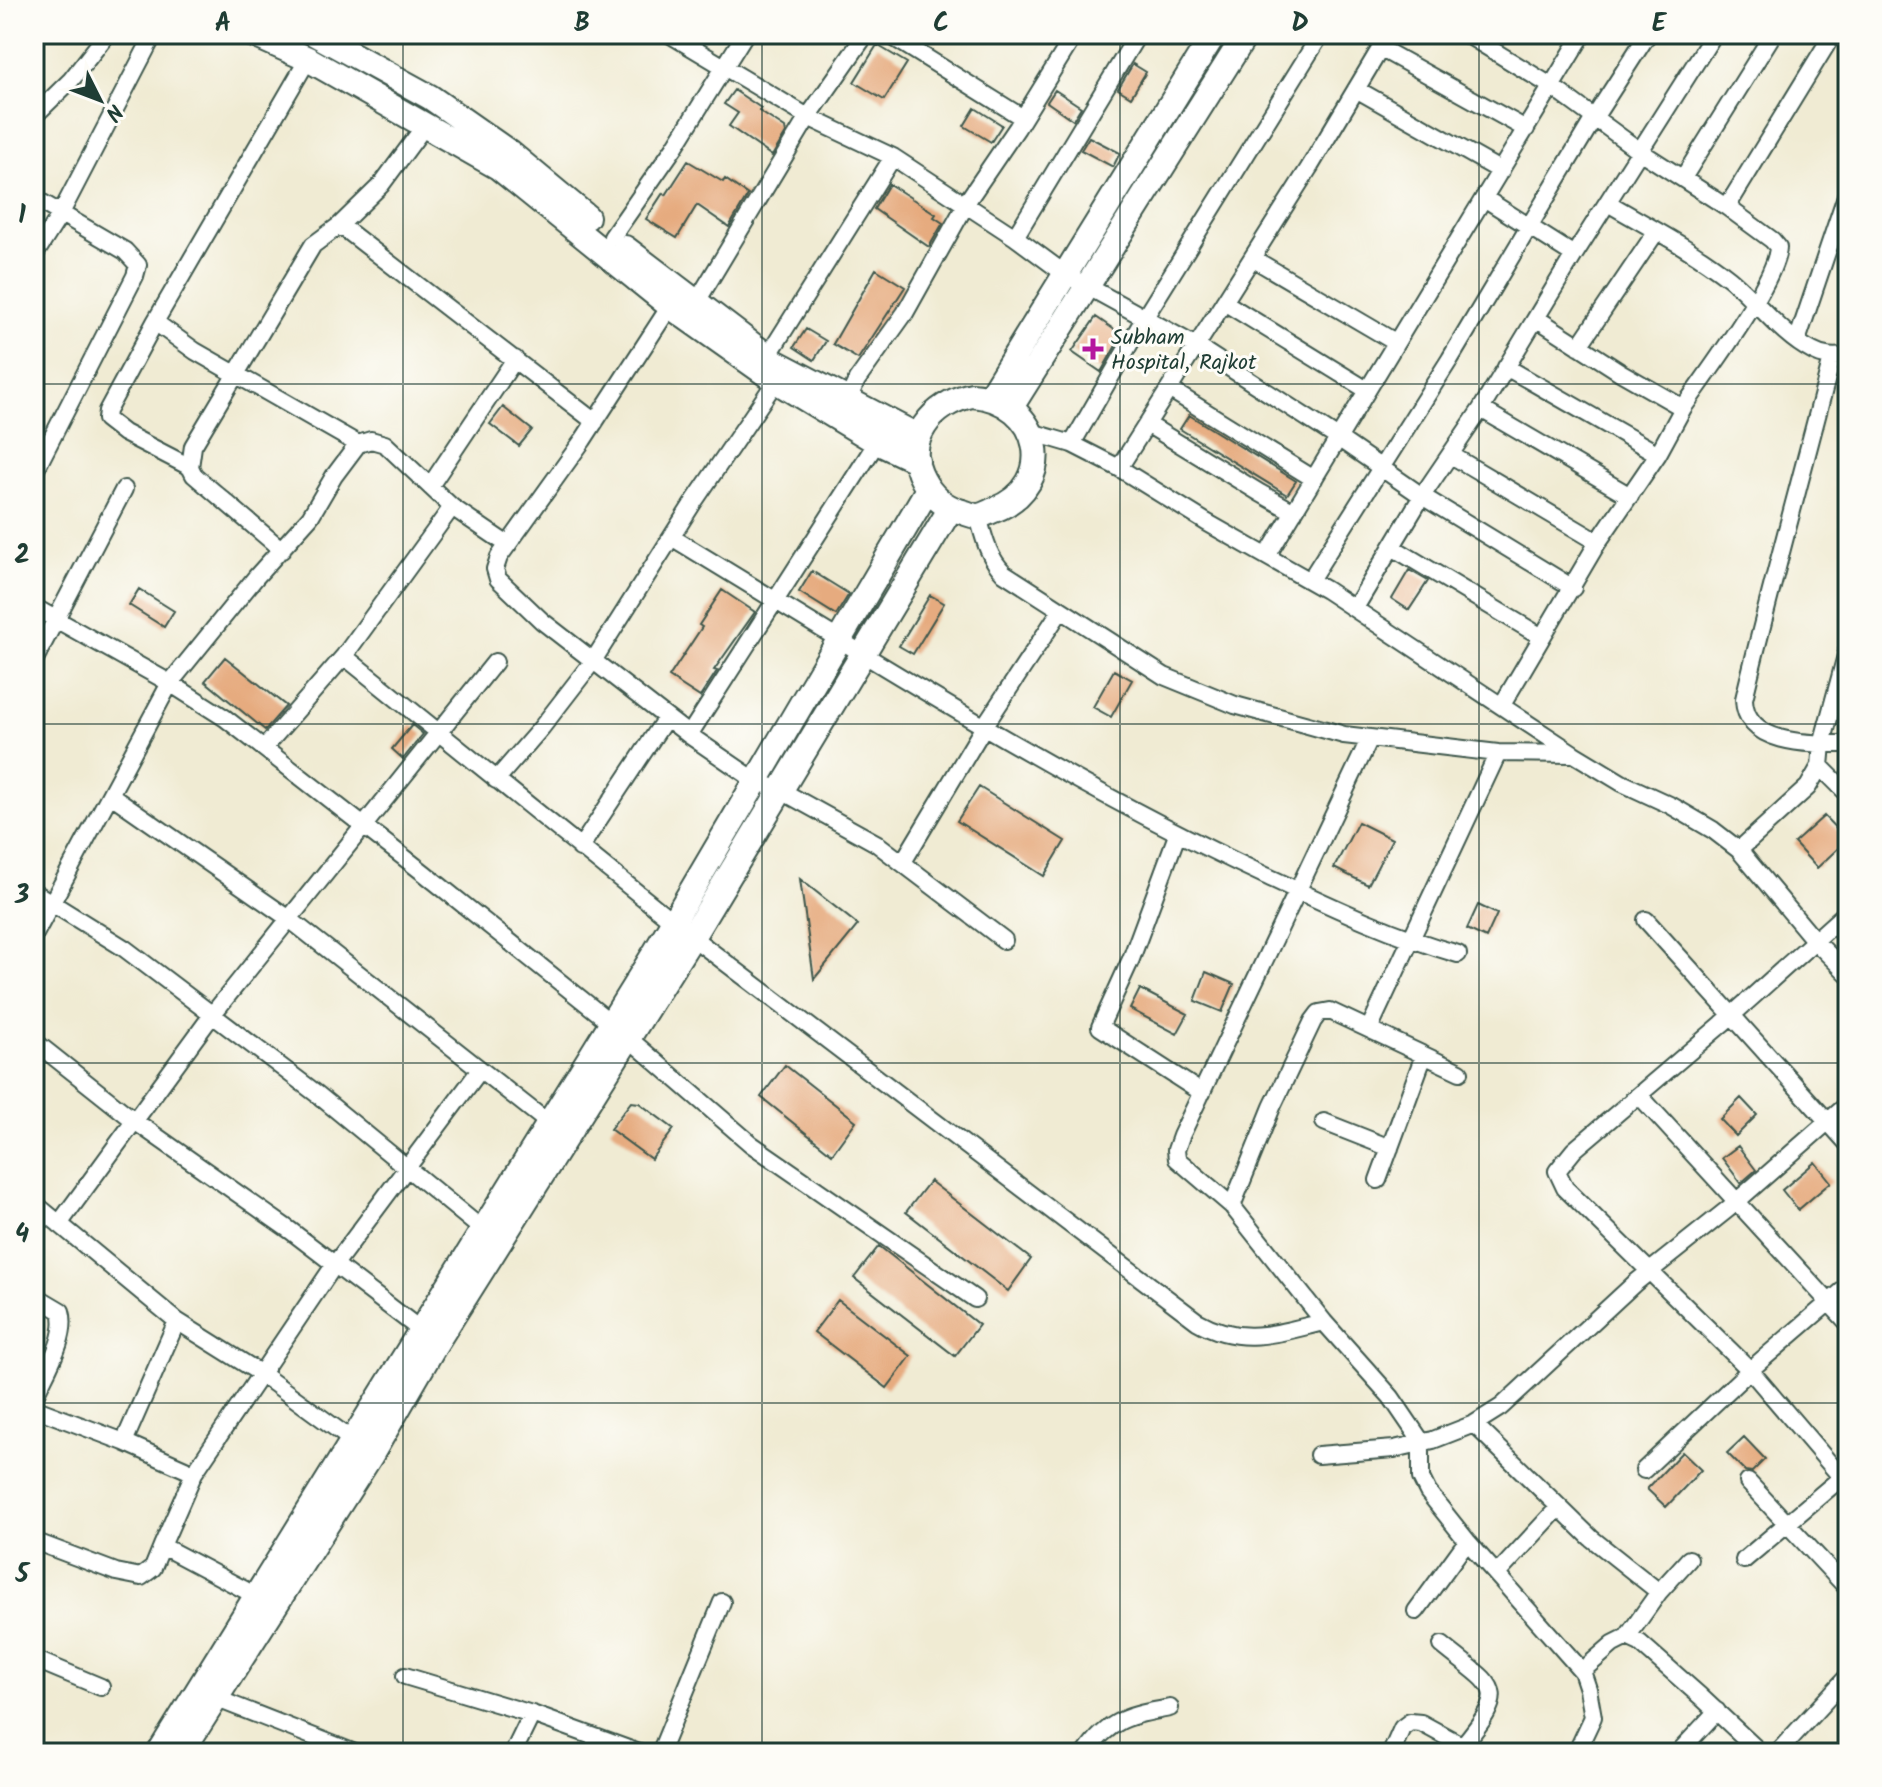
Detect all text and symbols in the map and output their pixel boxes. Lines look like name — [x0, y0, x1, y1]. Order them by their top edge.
text: A — [215, 3, 231, 45]
text: B — [574, 3, 590, 45]
text: C — [933, 3, 949, 45]
text: D — [1291, 3, 1309, 45]
text: E — [1652, 3, 1668, 45]
north arrow — [60, 60, 140, 140]
text: N — [95, 95, 131, 129]
text: 1 — [18, 195, 26, 237]
place label: Subham Hospital, Rajkot — [1111, 321, 1257, 381]
marker: Subham Hospital, Rajkot — [1082, 338, 1104, 360]
text: 2 — [14, 535, 30, 577]
text: 3 — [14, 875, 29, 917]
text: 4 — [15, 1214, 29, 1256]
text: 5 — [14, 1554, 30, 1596]

